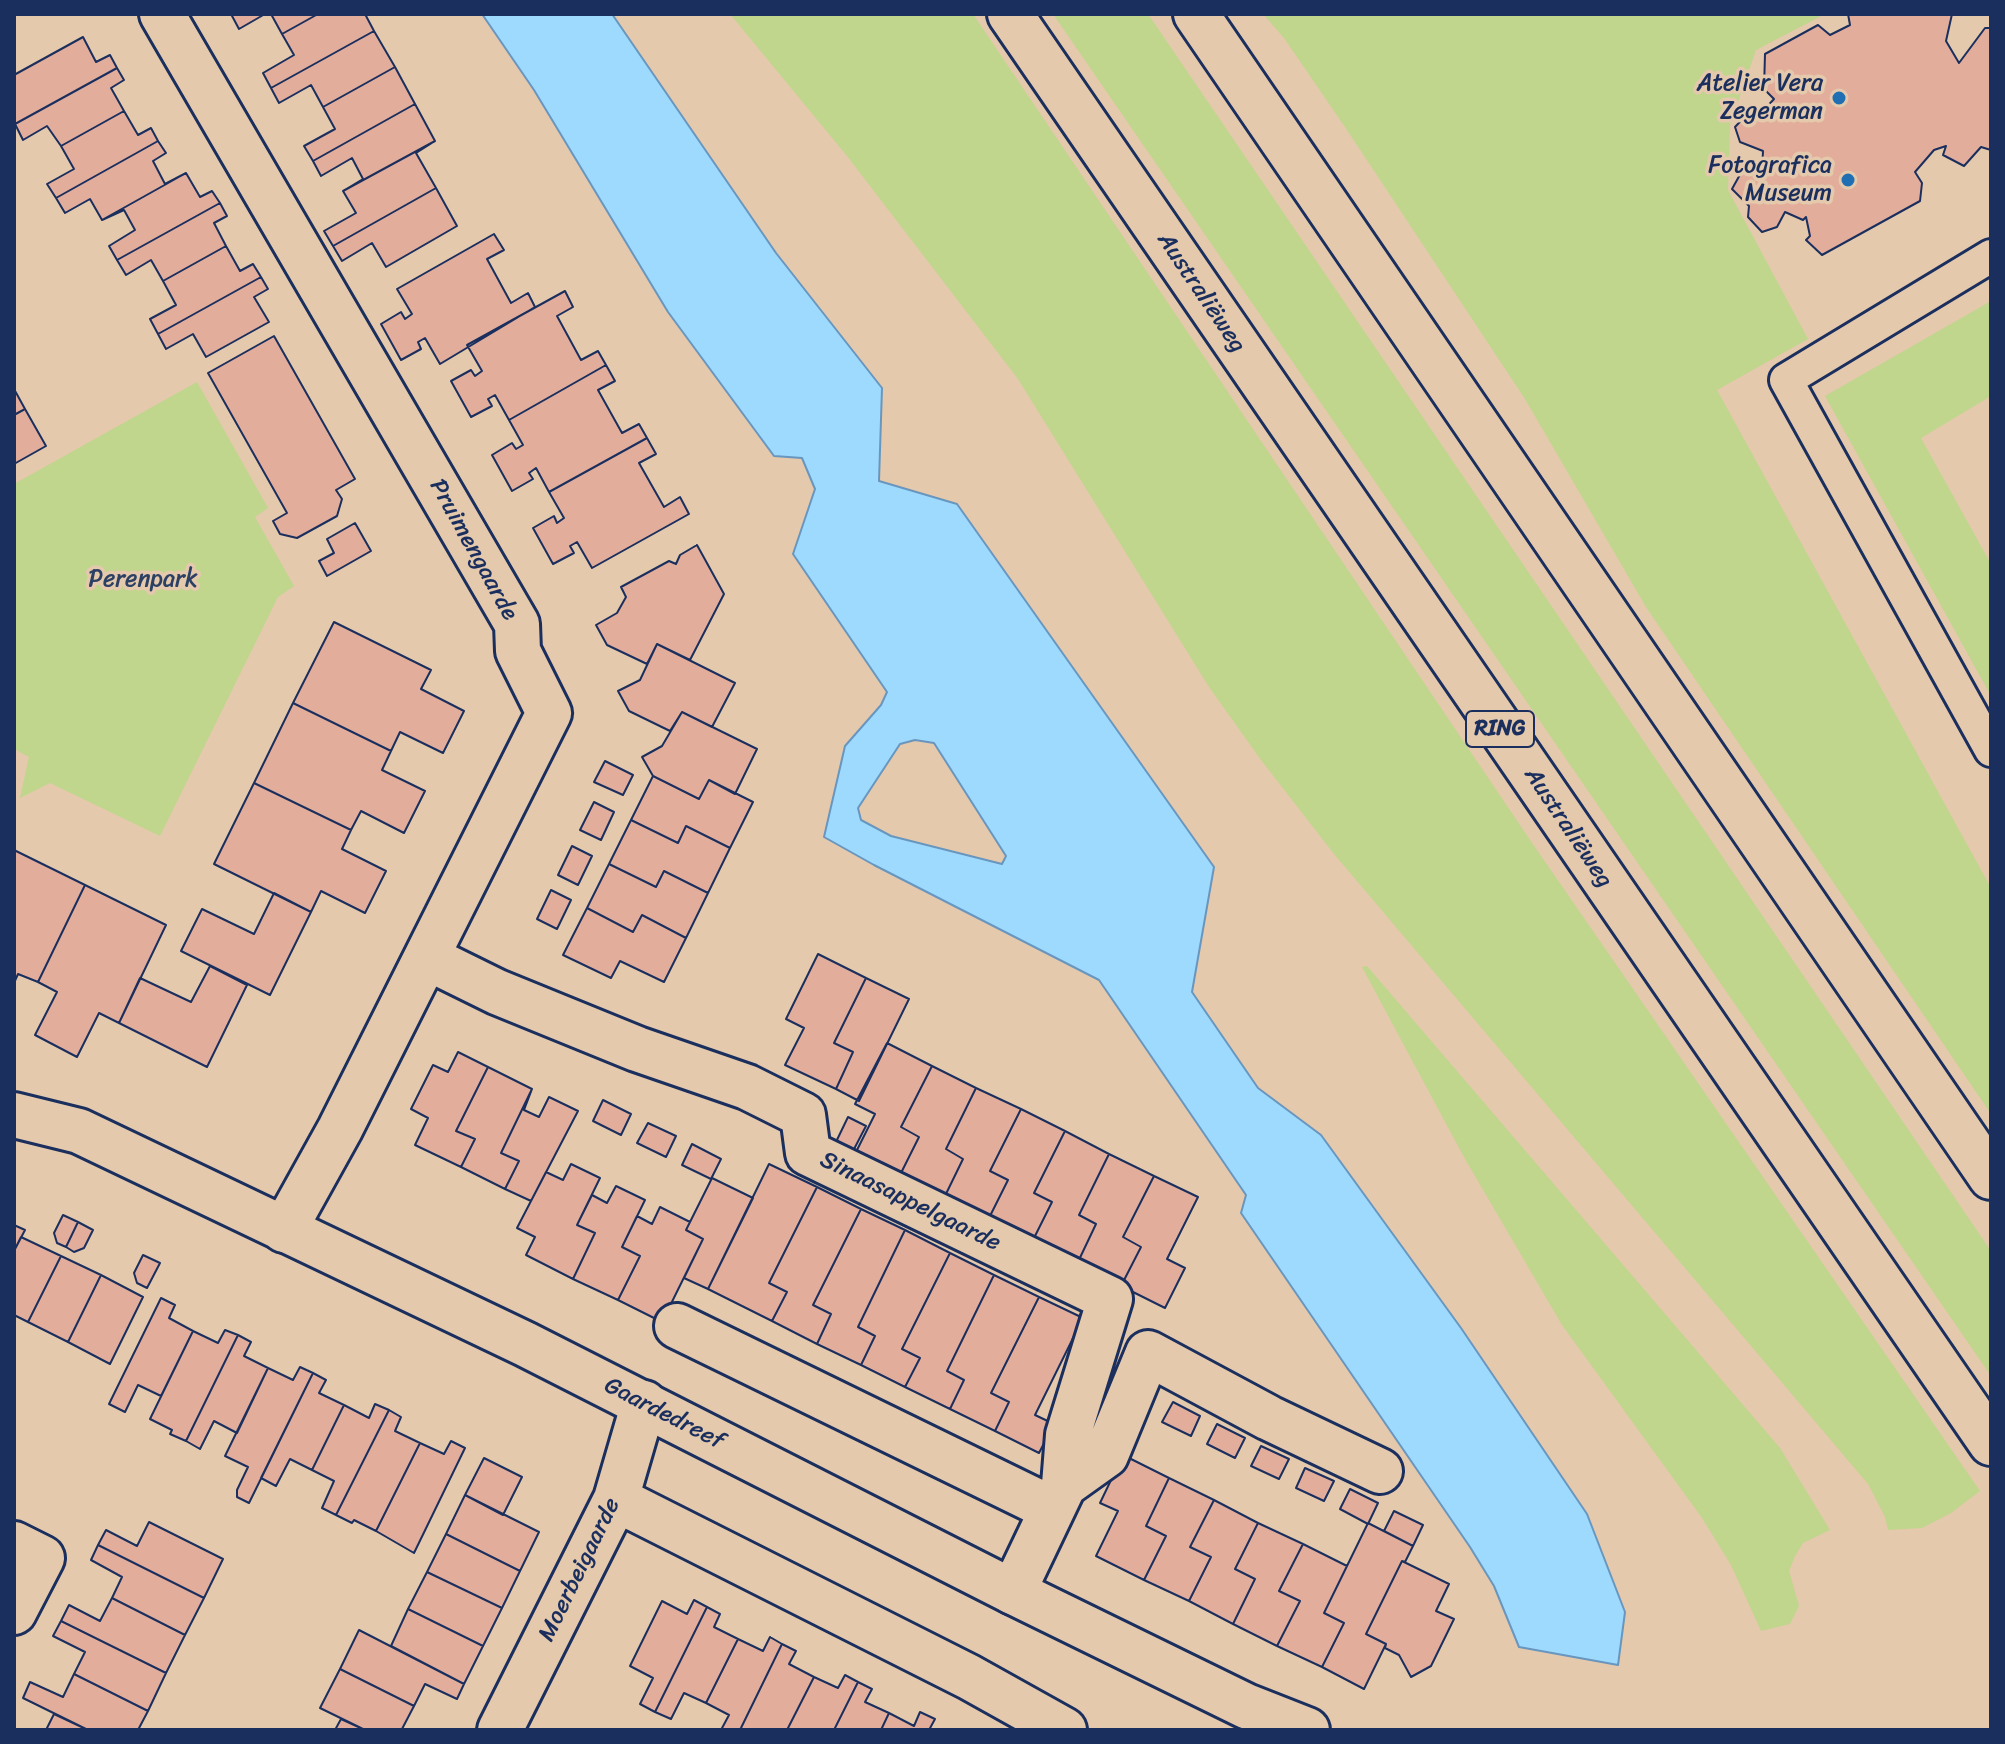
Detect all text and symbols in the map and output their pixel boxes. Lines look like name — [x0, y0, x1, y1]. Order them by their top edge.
place label: Atelier Vera Zegerman — [1697, 70, 1823, 126]
marker: Atelier Vera Zegerman — [1830, 89, 1848, 107]
place label: Fotografica Museum — [1708, 152, 1832, 208]
marker: Fotografica Museum — [1839, 171, 1857, 189]
street label: Australiëweg — [1150, 227, 1252, 359]
street label: Pruimengaarde — [422, 474, 524, 626]
park label: Perenpark — [88, 566, 198, 594]
road number: RING — [1466, 711, 1534, 747]
street label: Australiëweg — [1517, 762, 1619, 894]
street label: Sinaasappelgaarde — [815, 1146, 1005, 1258]
street label: Gaardedreef — [599, 1372, 729, 1456]
street label: Moerbeigaarde — [533, 1494, 627, 1646]

